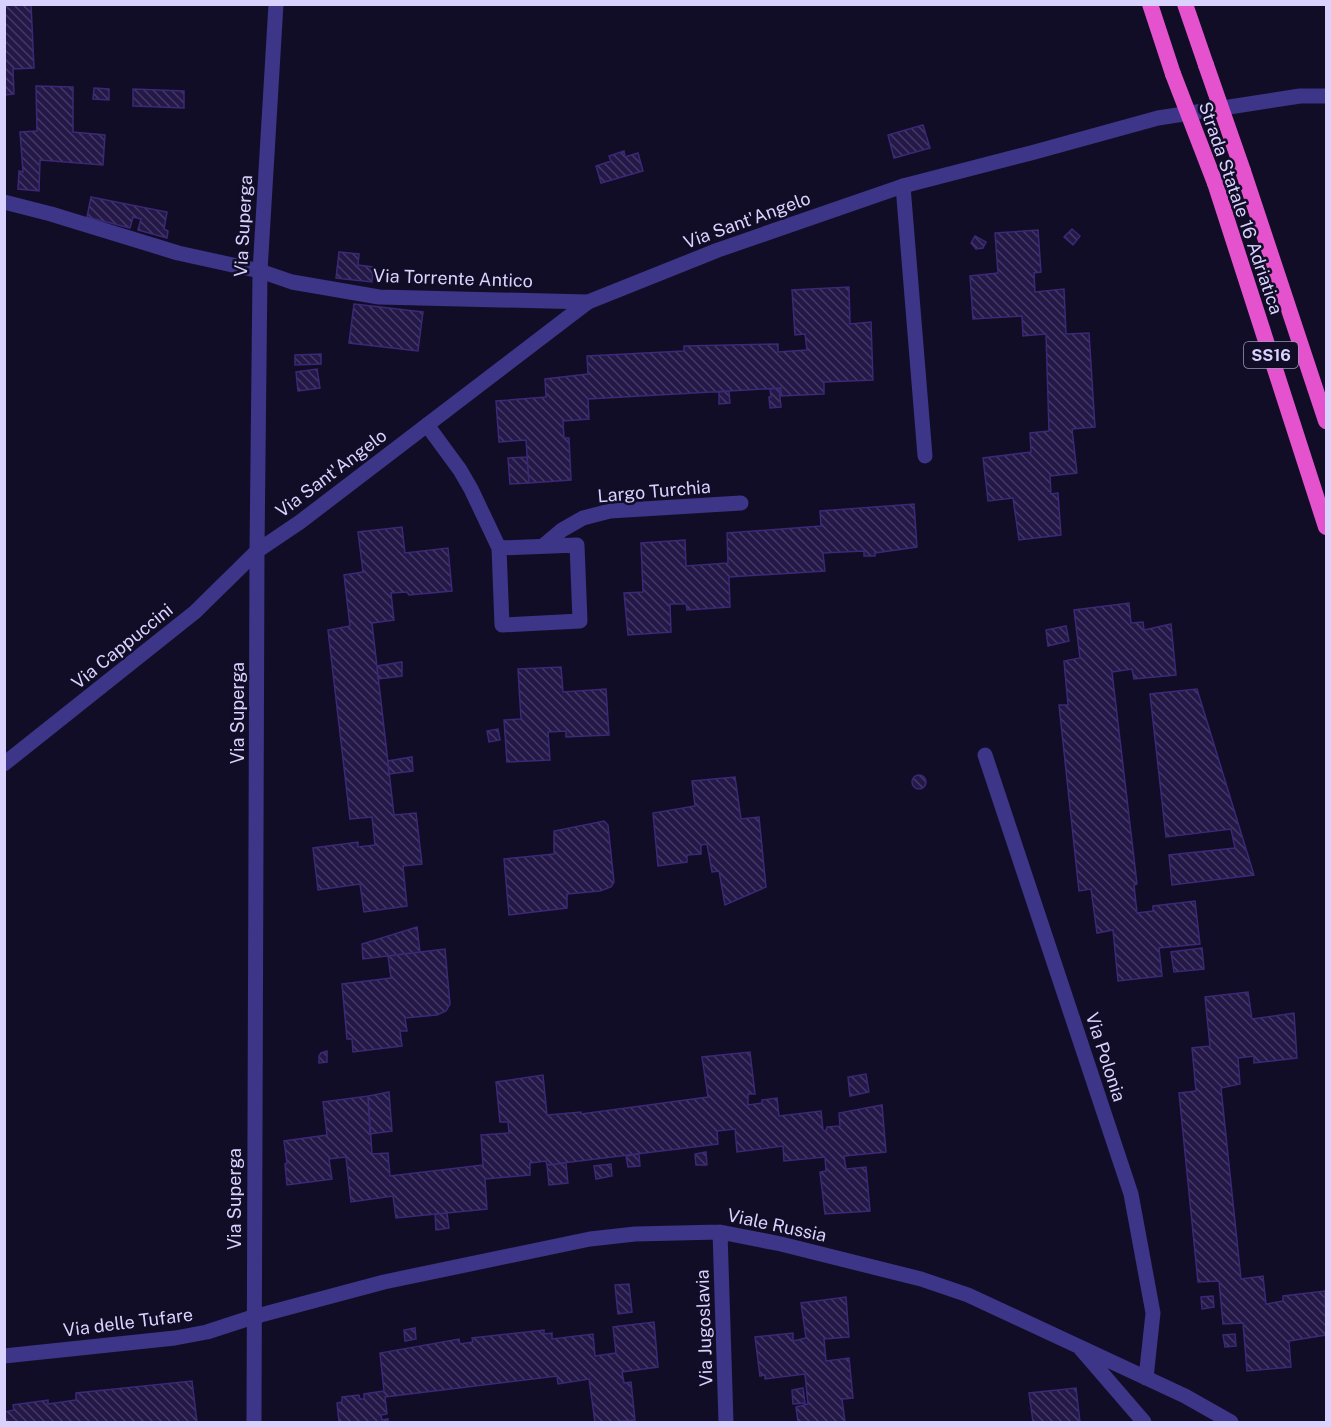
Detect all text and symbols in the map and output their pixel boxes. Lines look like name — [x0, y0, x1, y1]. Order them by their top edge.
street label: Strada Statale 16 Adriatica — [1195, 99, 1287, 317]
street label: Via Superga — [230, 174, 256, 278]
street label: Via Sant'Angelo — [681, 187, 813, 253]
street label: Via Torrente Antico — [373, 265, 533, 291]
road number: SS16 — [1244, 342, 1298, 368]
street label: Via Sant'Angelo — [271, 424, 391, 522]
street label: Largo Turchia — [596, 476, 712, 506]
street label: Via Cappuccini — [67, 599, 177, 693]
street label: Via Superga — [227, 662, 248, 764]
street label: Via Polonia — [1082, 1010, 1130, 1104]
street label: Via Superga — [224, 1148, 245, 1250]
street label: Viale Russia — [725, 1204, 829, 1246]
street label: Via Jugoslavia — [691, 1269, 717, 1387]
street label: Via delle Tufare — [62, 1304, 194, 1340]

